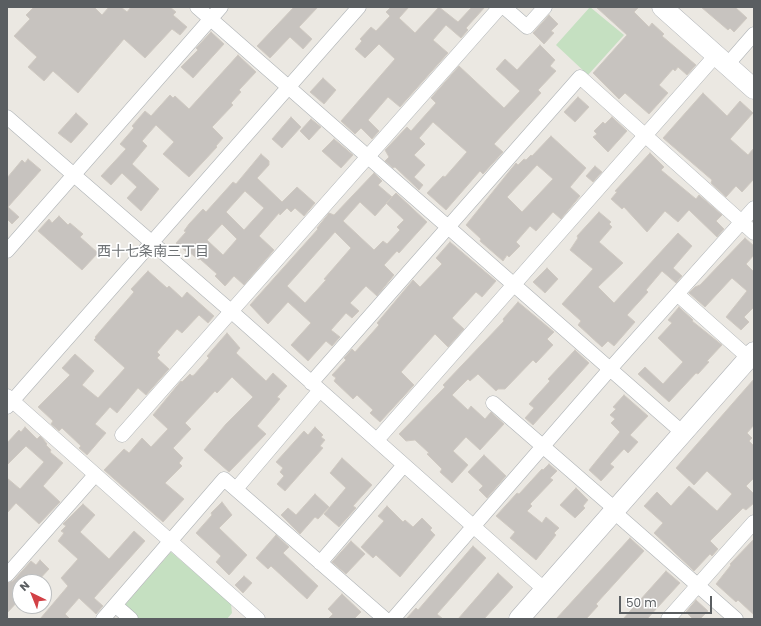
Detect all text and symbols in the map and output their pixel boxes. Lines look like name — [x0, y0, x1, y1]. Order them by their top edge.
district label: 西十七条南三丁目 — [97, 244, 209, 260]
north arrow — [12, 574, 52, 614]
text: N — [16, 577, 33, 595]
scale bar — [621, 588, 714, 614]
text: 50 m — [626, 594, 657, 611]

